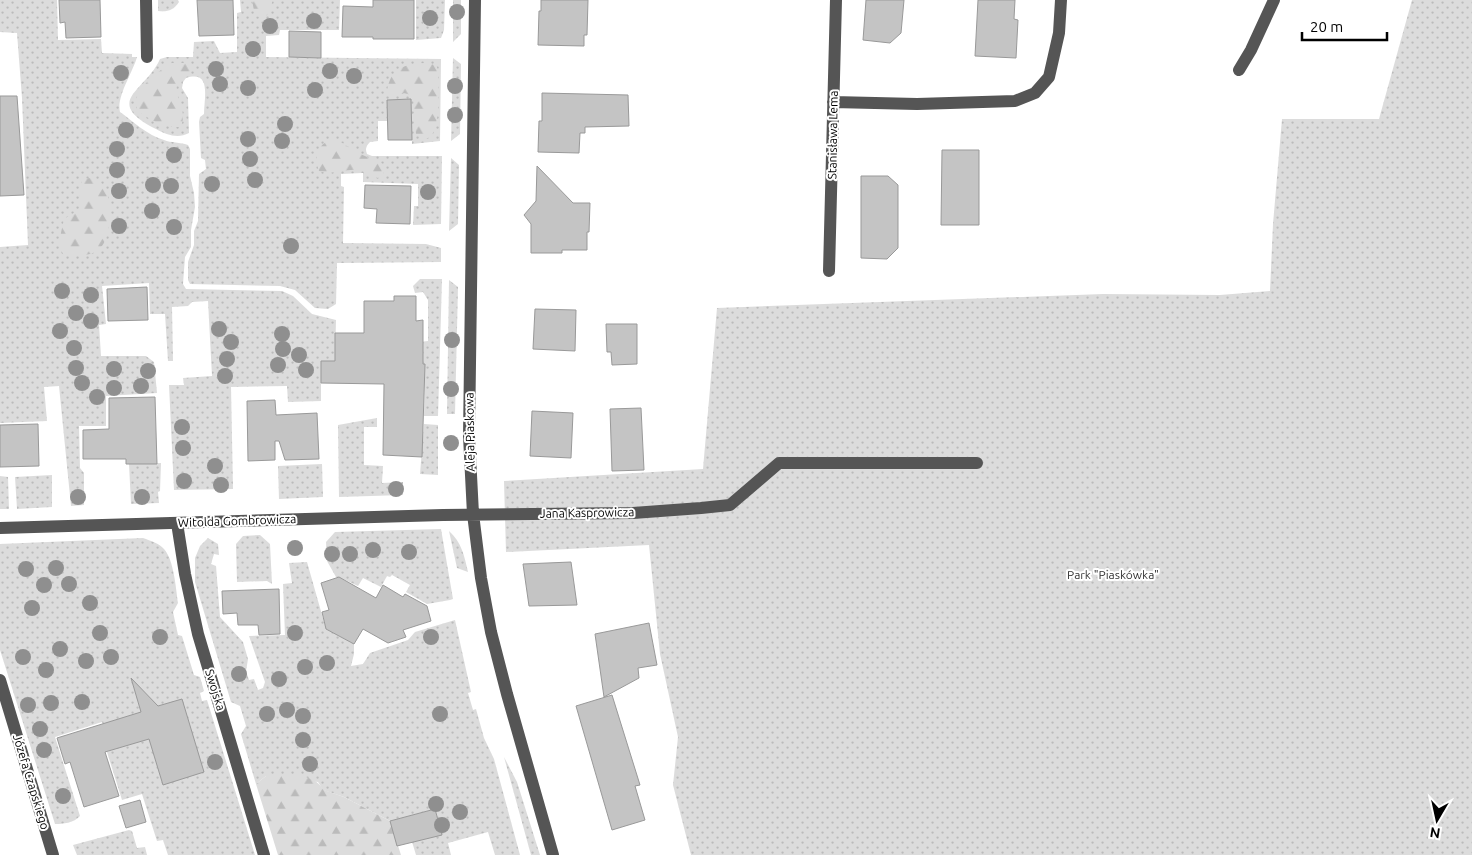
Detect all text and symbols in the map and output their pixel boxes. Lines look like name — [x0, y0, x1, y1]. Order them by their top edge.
scale bar — [1302, 10, 1387, 42]
text: 20 m — [1310, 18, 1343, 35]
street label: Stanisława Lema — [825, 90, 840, 180]
street label: Aleja Piaskowa — [462, 392, 477, 472]
street label: Jana Kasprowicza — [540, 505, 634, 520]
street label: Witolda Gombrowicza — [178, 512, 296, 529]
park label: Park "Piaskówka" — [1067, 568, 1159, 581]
street label: Swojska — [203, 667, 228, 712]
street label: Józefa Czapskiego — [11, 733, 52, 831]
north arrow — [1412, 795, 1462, 845]
text: N — [1429, 824, 1441, 842]

